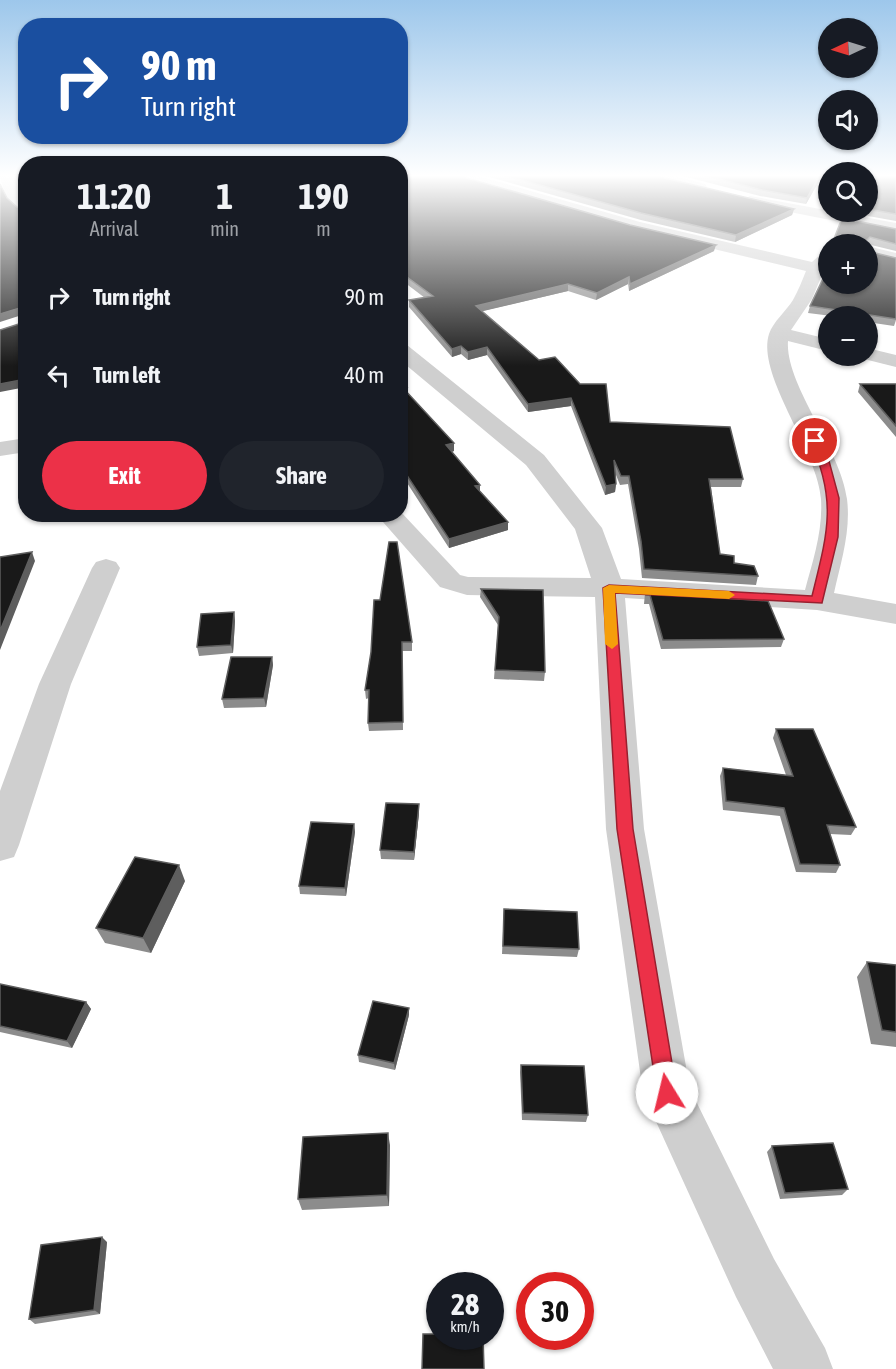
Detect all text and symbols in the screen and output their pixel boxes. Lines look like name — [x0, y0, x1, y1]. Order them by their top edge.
north arrow — [818, 18, 878, 78]
map controls — [818, 18, 878, 366]
text: 90 m — [141, 41, 216, 89]
icon: right — [42, 42, 120, 120]
button: sound — [818, 90, 878, 150]
text: Turn right — [141, 91, 236, 122]
button: search — [818, 162, 878, 222]
text: 11:20 — [77, 175, 151, 217]
text: 1 — [216, 175, 233, 217]
text: 190 — [298, 175, 349, 217]
text: Arrival — [90, 217, 139, 240]
text: min — [210, 217, 239, 240]
text: m — [316, 217, 331, 240]
button: + — [818, 234, 878, 294]
icon: right — [42, 281, 75, 314]
text: Turn right — [93, 284, 170, 310]
text: 90 m — [344, 284, 384, 310]
button: − — [818, 306, 878, 366]
icon: left — [42, 359, 75, 392]
text: Turn left — [93, 362, 160, 388]
text: 40 m — [344, 362, 384, 388]
pin — [789, 415, 840, 466]
icon: arrive — [798, 424, 831, 457]
button: Exit — [42, 441, 207, 510]
button: Share — [219, 441, 384, 510]
position arrow — [635, 1061, 699, 1125]
speed limit sign: 30 — [516, 1272, 594, 1350]
text: 28 — [451, 1287, 479, 1321]
text: km/h — [450, 1318, 480, 1335]

